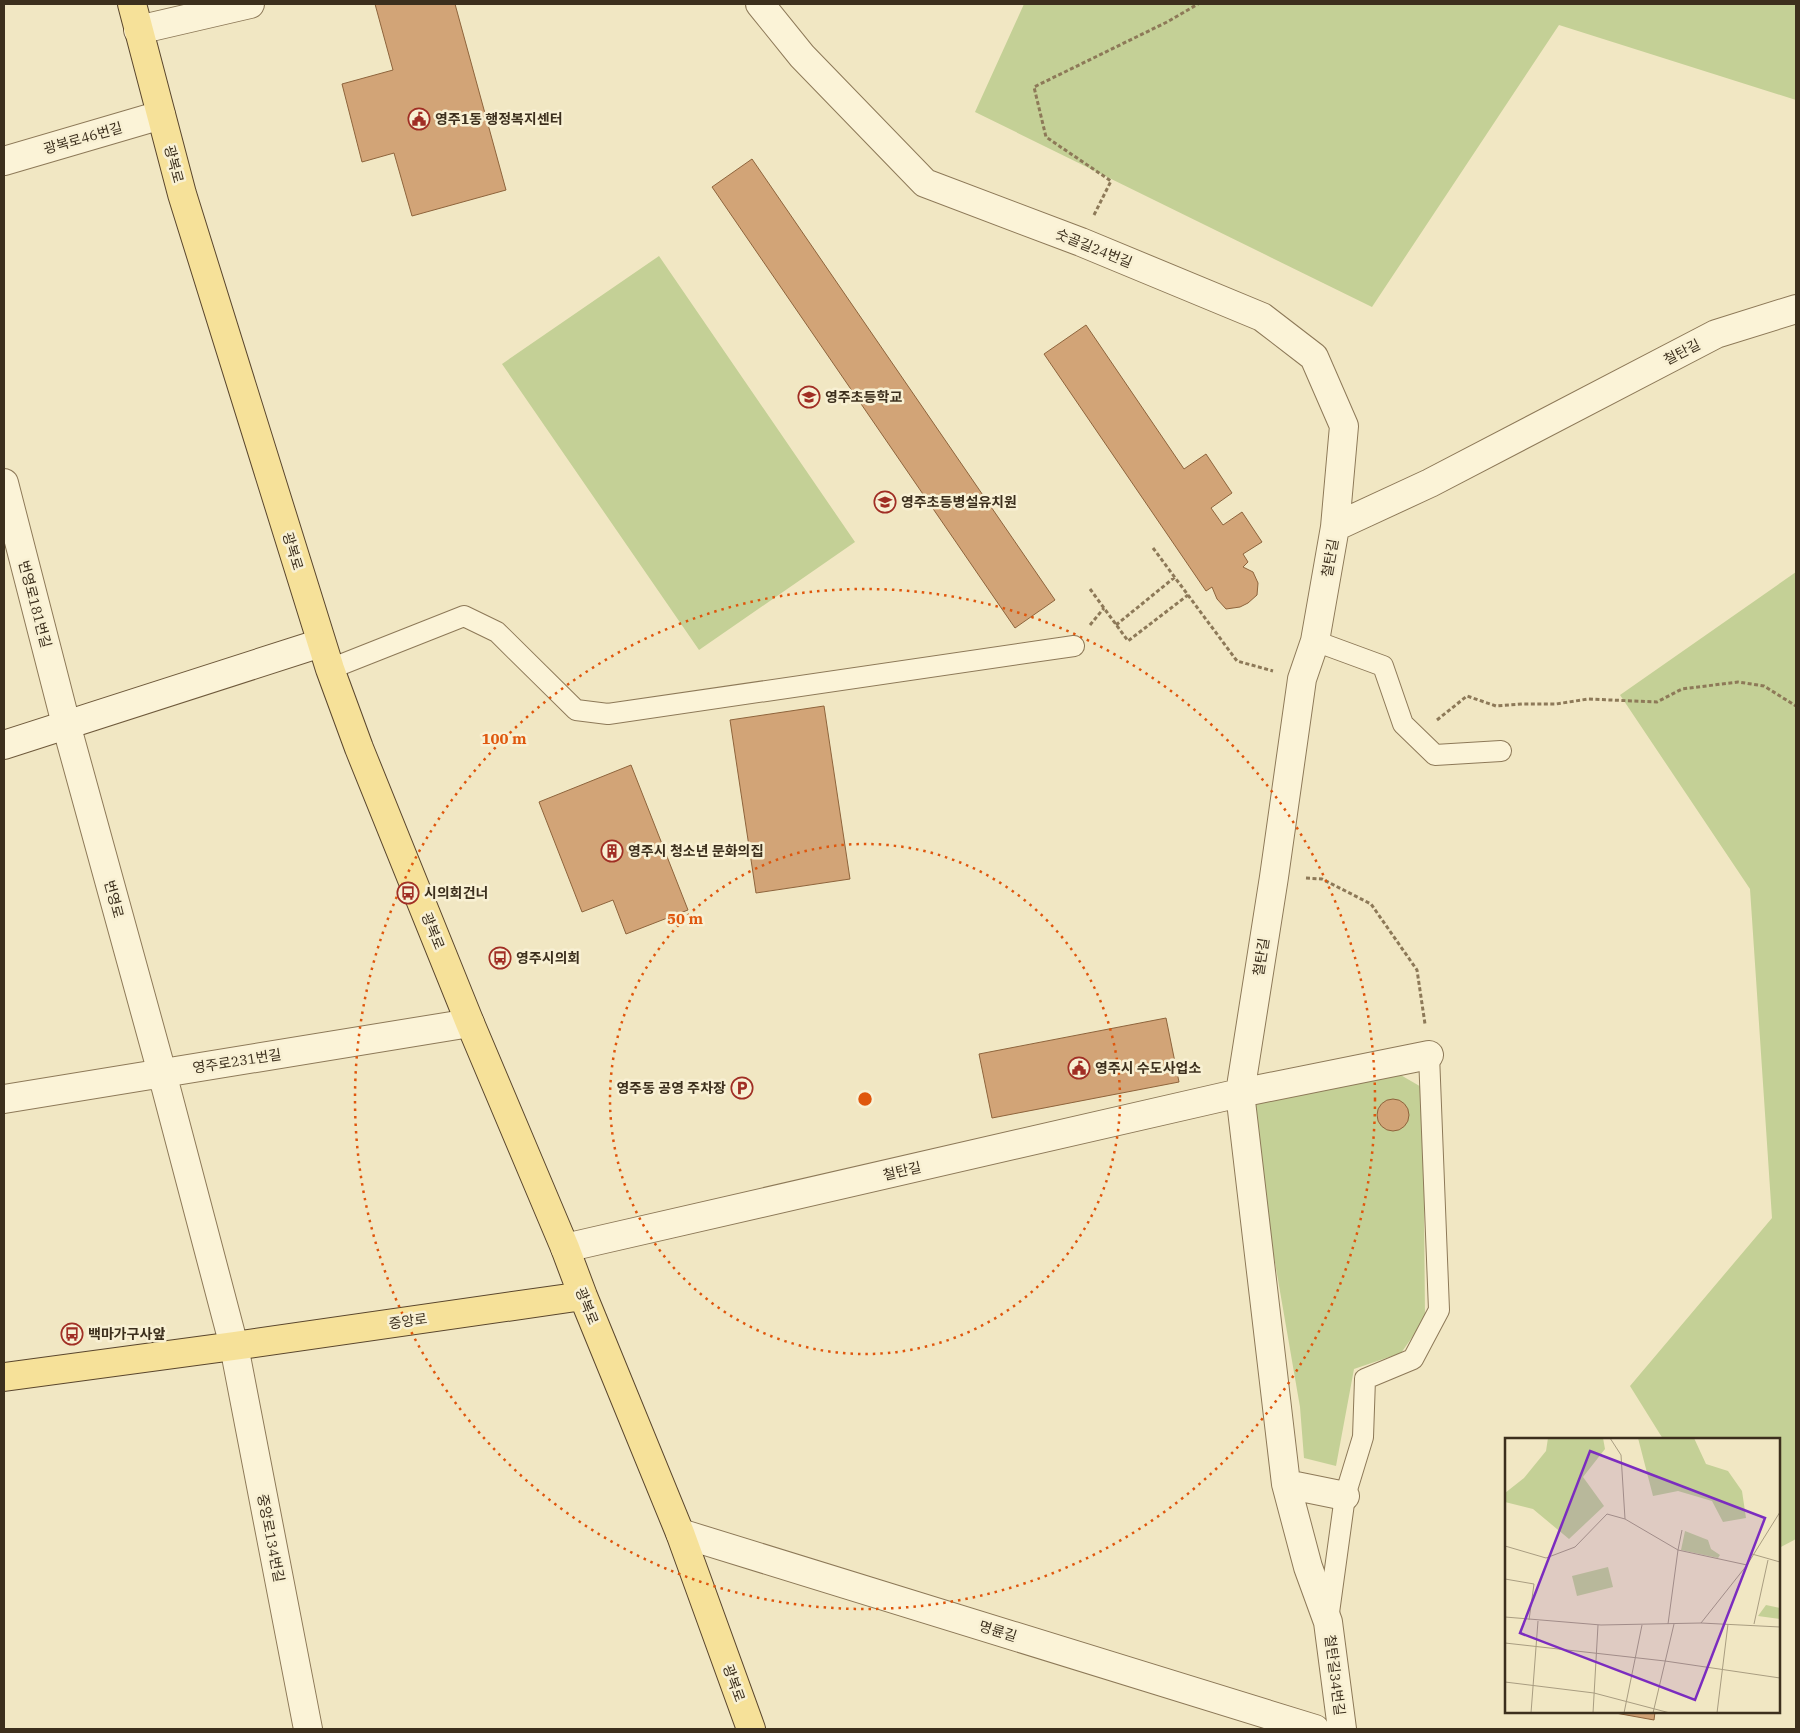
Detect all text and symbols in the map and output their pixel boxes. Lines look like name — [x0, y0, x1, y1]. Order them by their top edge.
public building icon: 영주1동 행정복지센터 — [407, 107, 431, 131]
place label: 영주1동 행정복지센터 — [435, 110, 563, 128]
street label: 광복로46번길 — [41, 118, 125, 158]
street label: 광복로 — [160, 143, 188, 185]
street label: 숫골길24번길 — [1053, 224, 1135, 272]
street label: 철탄길 — [1661, 335, 1703, 369]
school or university icon: 영주초등학교 — [797, 385, 821, 409]
place label: 영주초등학교 — [825, 388, 902, 406]
school or university icon: 영주초등병설유치원 — [873, 490, 897, 514]
place label: 영주초등병설유치원 — [901, 493, 1017, 511]
street label: 광복로 — [279, 530, 307, 572]
street label: 철탄길 — [1318, 537, 1342, 579]
street label: 번영로181번길 — [15, 558, 55, 650]
text: 100 m — [481, 729, 527, 748]
building icon: 영주시 청소년 문화의집 — [600, 839, 624, 863]
place label: 영주시 청소년 문화의집 — [628, 842, 763, 860]
street label: 번영로 — [100, 878, 128, 920]
bus stop icon: 시의회건너 — [396, 881, 420, 905]
place label: 시의회건너 — [424, 884, 488, 902]
text: 50 m — [667, 909, 703, 928]
street label: 광복로 — [417, 910, 449, 952]
street label: 철탄길 — [1249, 937, 1273, 977]
bus stop icon: 영주시의회 — [488, 946, 512, 970]
place label: 영주시의회 — [516, 949, 580, 967]
street label: 영주로231번길 — [191, 1045, 283, 1077]
public building icon: 영주시 수도사업소 — [1067, 1056, 1091, 1080]
place label: 영주시 수도사업소 — [1095, 1059, 1201, 1077]
parking icon: 영주동 공영 주차장 — [730, 1076, 754, 1100]
place label: 영주동 공영 주차장 — [616, 1079, 726, 1097]
centre of rings — [856, 1090, 874, 1108]
street label: 철탄길 — [881, 1158, 923, 1184]
street label: 광복로 — [571, 1285, 603, 1327]
street label: 중앙로 — [388, 1309, 429, 1333]
bus stop icon: 백마가구사앞 — [60, 1322, 84, 1346]
place label: 백마가구사앞 — [88, 1325, 165, 1343]
inset map — [1505, 1438, 1780, 1713]
street label: 중앙로134번길 — [254, 1492, 288, 1584]
street label: 명륜길 — [977, 1617, 1019, 1645]
street label: 철탄길34번길 — [1321, 1634, 1349, 1716]
street label: 광복로 — [719, 1662, 749, 1704]

